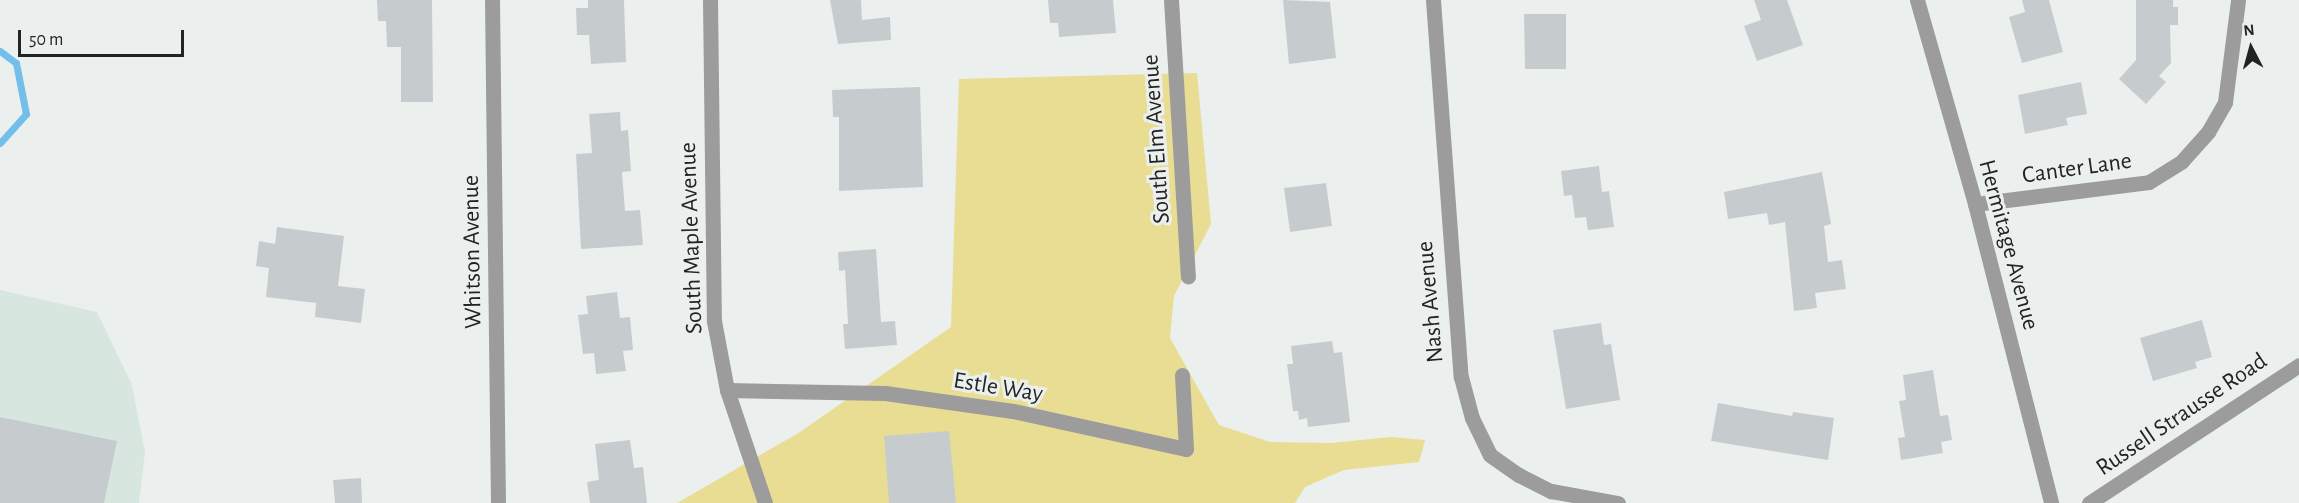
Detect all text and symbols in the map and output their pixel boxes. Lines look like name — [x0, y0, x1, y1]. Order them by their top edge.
scale bar — [21, 18, 188, 56]
north arrow — [2221, 18, 2281, 78]
text: N — [2243, 22, 2255, 39]
text: 50 m — [29, 31, 63, 49]
street label: South Elm Avenue — [1137, 53, 1177, 225]
street label: South Maple Avenue — [674, 142, 710, 334]
street label: Canter Lane — [2020, 147, 2134, 191]
street label: Hermitage Avenue — [1971, 157, 2045, 333]
street label: Whitson Avenue — [457, 175, 489, 329]
street label: Nash Avenue — [1411, 240, 1451, 364]
street label: Russell Strausse Road — [2091, 347, 2273, 483]
street label: Estle Way — [951, 367, 1045, 409]

